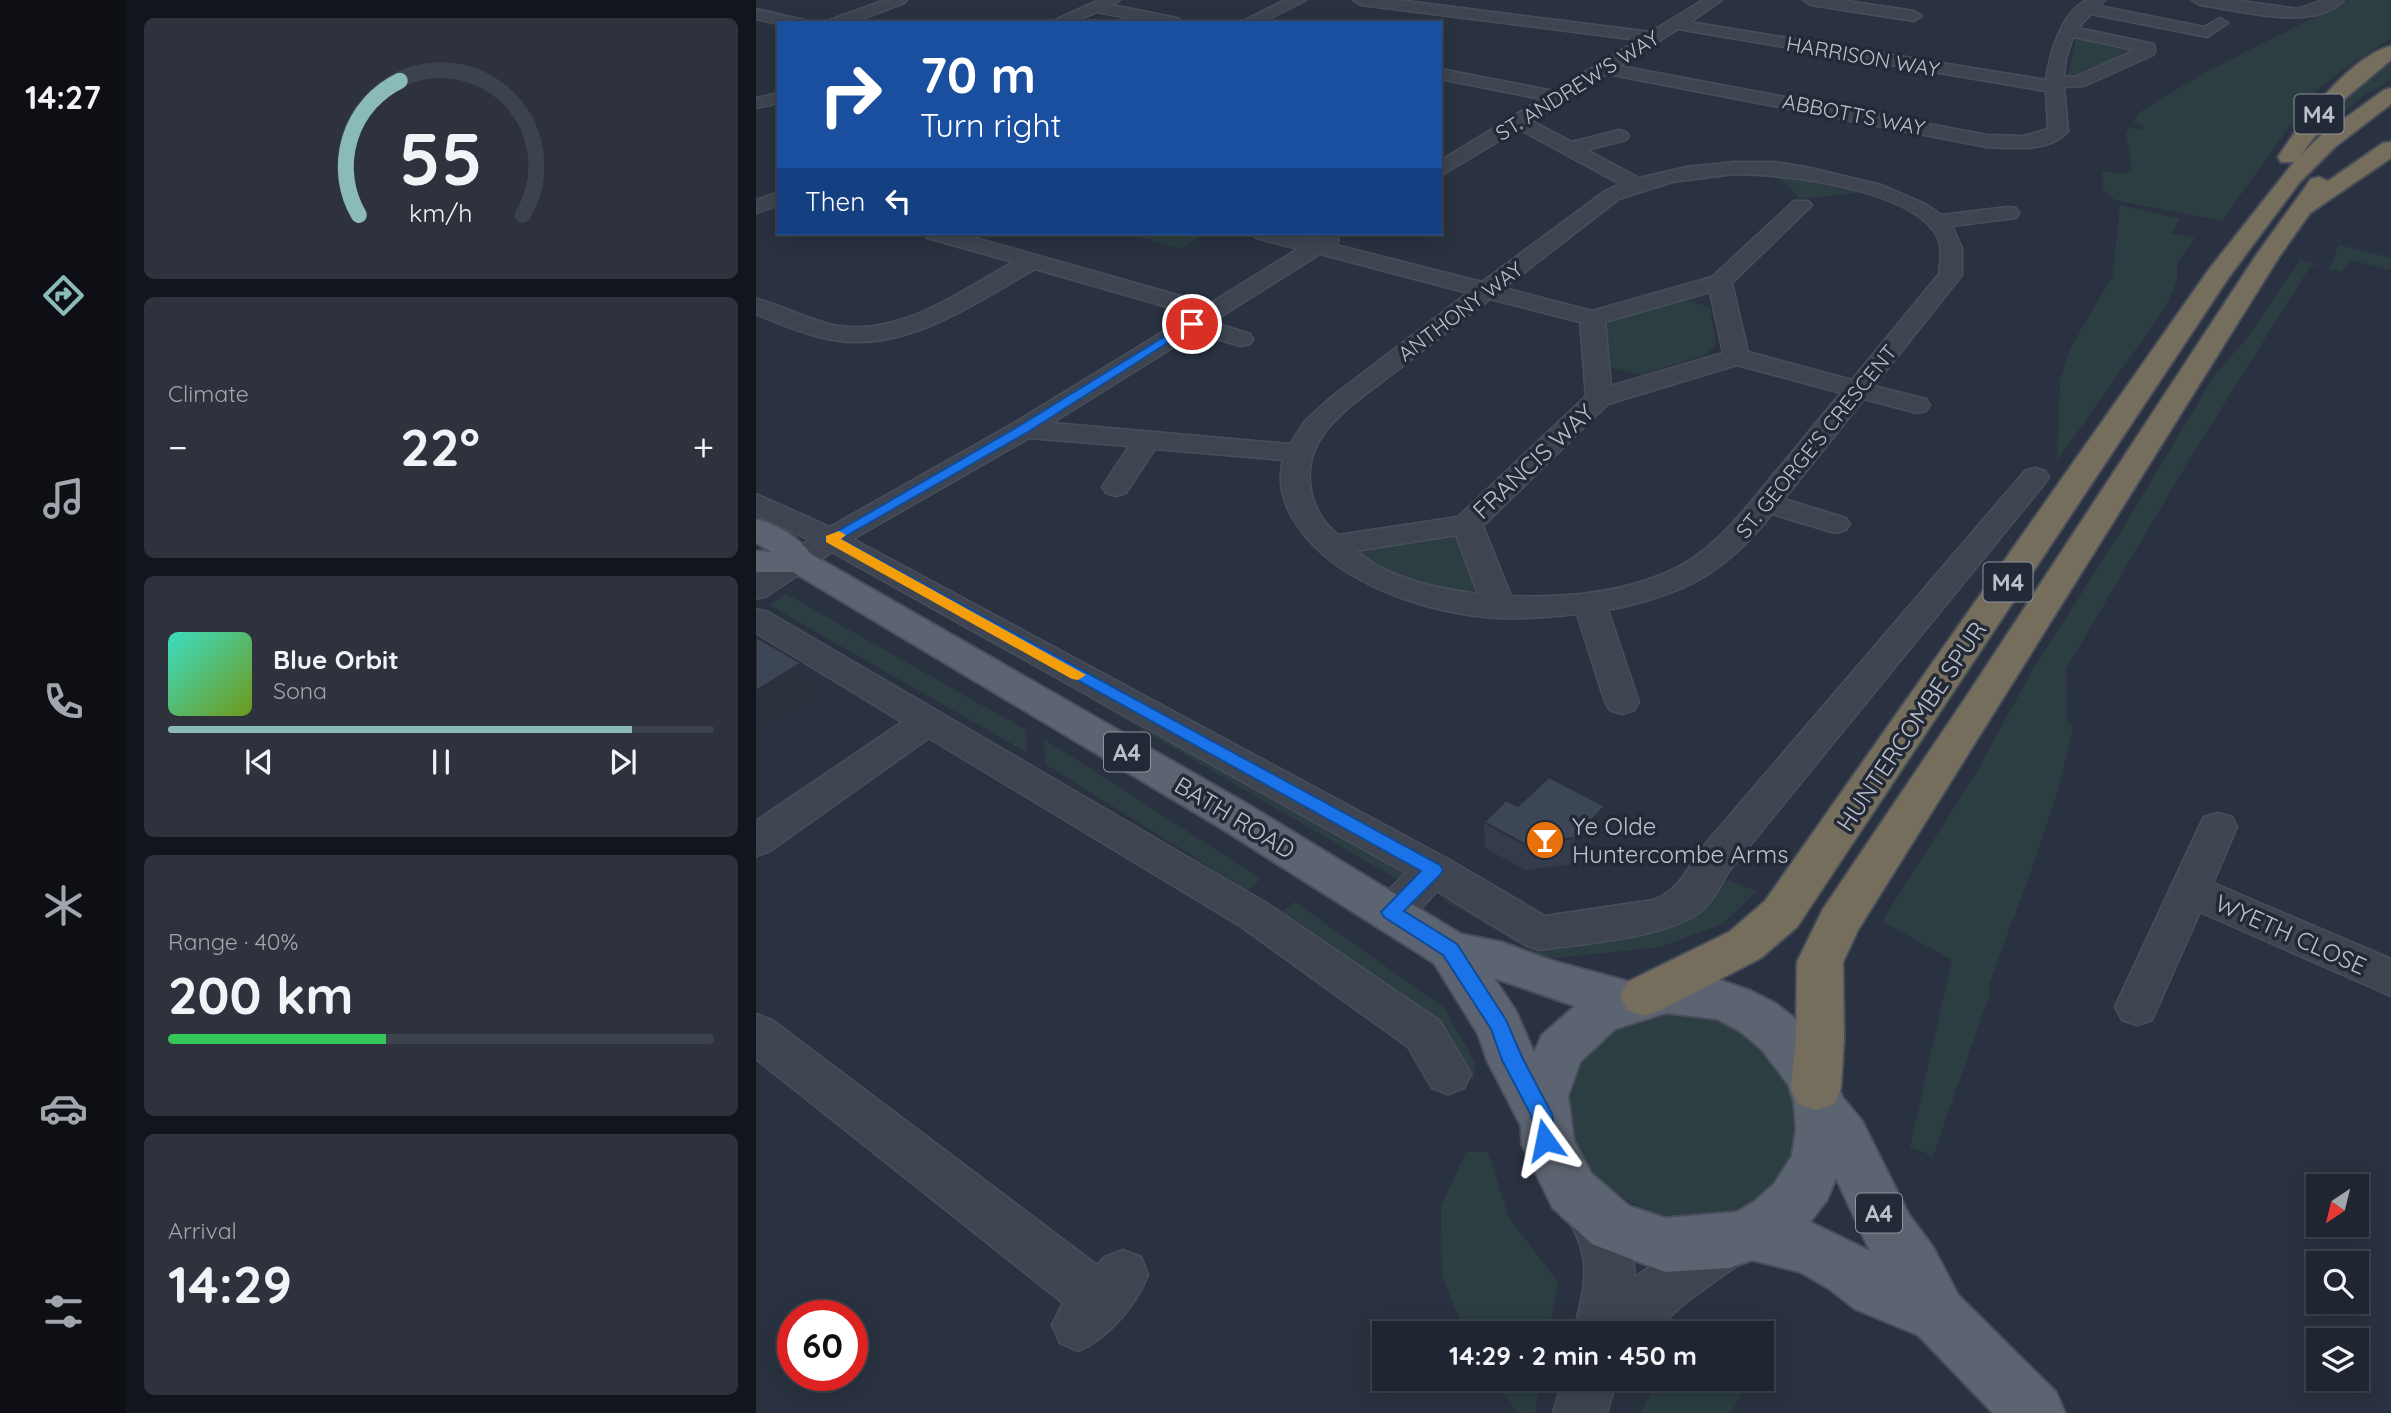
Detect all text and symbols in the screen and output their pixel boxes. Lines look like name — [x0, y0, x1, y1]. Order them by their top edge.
street label: ST. ANDREW'S WAY — [1490, 24, 1664, 146]
street label: HARRISON WAY — [1784, 30, 1942, 82]
text: 70 m — [920, 44, 1036, 105]
icon: right — [805, 49, 896, 140]
text: 14:27 — [25, 77, 101, 117]
street label: ABBOTTS WAY — [1781, 87, 1928, 141]
road number: M4 — [2294, 94, 2344, 134]
text: Turn right — [920, 105, 1061, 145]
text: 55 — [399, 112, 483, 203]
icon: left — [879, 182, 917, 220]
text: Then — [805, 185, 865, 218]
text: km/h — [409, 196, 473, 227]
street label: ANTHONY WAY — [1392, 255, 1528, 366]
icon: directions — [39, 271, 88, 320]
pin — [1162, 294, 1222, 354]
icon: arrive — [1173, 305, 1211, 343]
street label: ST. GEORGE'S CRESCENT — [1730, 339, 1902, 543]
text: Climate — [168, 379, 249, 408]
street label: FRANCIS WAY — [1466, 397, 1600, 525]
text: 22° — [400, 414, 480, 479]
text: − — [168, 423, 188, 471]
text: + — [693, 423, 714, 471]
icon: music — [39, 474, 88, 523]
road number: M4 — [1984, 562, 2032, 602]
street label: HUNTERCOMBE SPUR — [1830, 615, 1992, 837]
text: Blue Orbit — [273, 643, 399, 676]
text: Sona — [273, 676, 327, 705]
icon: phone — [39, 677, 88, 726]
road number: A4 — [1104, 732, 1150, 772]
icon: previous — [240, 743, 278, 781]
icon: pause — [422, 743, 460, 781]
icon: next — [604, 743, 642, 781]
street label: BATH ROAD — [1169, 769, 1301, 865]
place label: Ye Olde Huntercombe Arms — [1572, 811, 1788, 869]
bar icon: Ye Olde Huntercombe Arms — [1524, 819, 1566, 861]
icon: climate — [39, 881, 88, 930]
street label: WYETH CLOSE — [2211, 887, 2371, 981]
text: Range · 40% — [168, 927, 298, 956]
text: 200 km — [168, 962, 354, 1027]
icon: car — [39, 1084, 88, 1133]
position arrow — [1508, 1103, 1582, 1177]
north arrow — [2306, 1174, 2370, 1237]
map controls — [2306, 1174, 2369, 1391]
road number: A4 — [1856, 1194, 1902, 1232]
text: Arrival — [168, 1216, 237, 1245]
text: 14:29 — [168, 1251, 292, 1316]
button: search — [2306, 1251, 2369, 1314]
icon: filters — [39, 1287, 88, 1336]
speed limit sign: 60 — [777, 1300, 868, 1391]
button: layers — [2306, 1328, 2369, 1391]
text: 14:29 · 2 min · 450 m — [1449, 1339, 1697, 1372]

